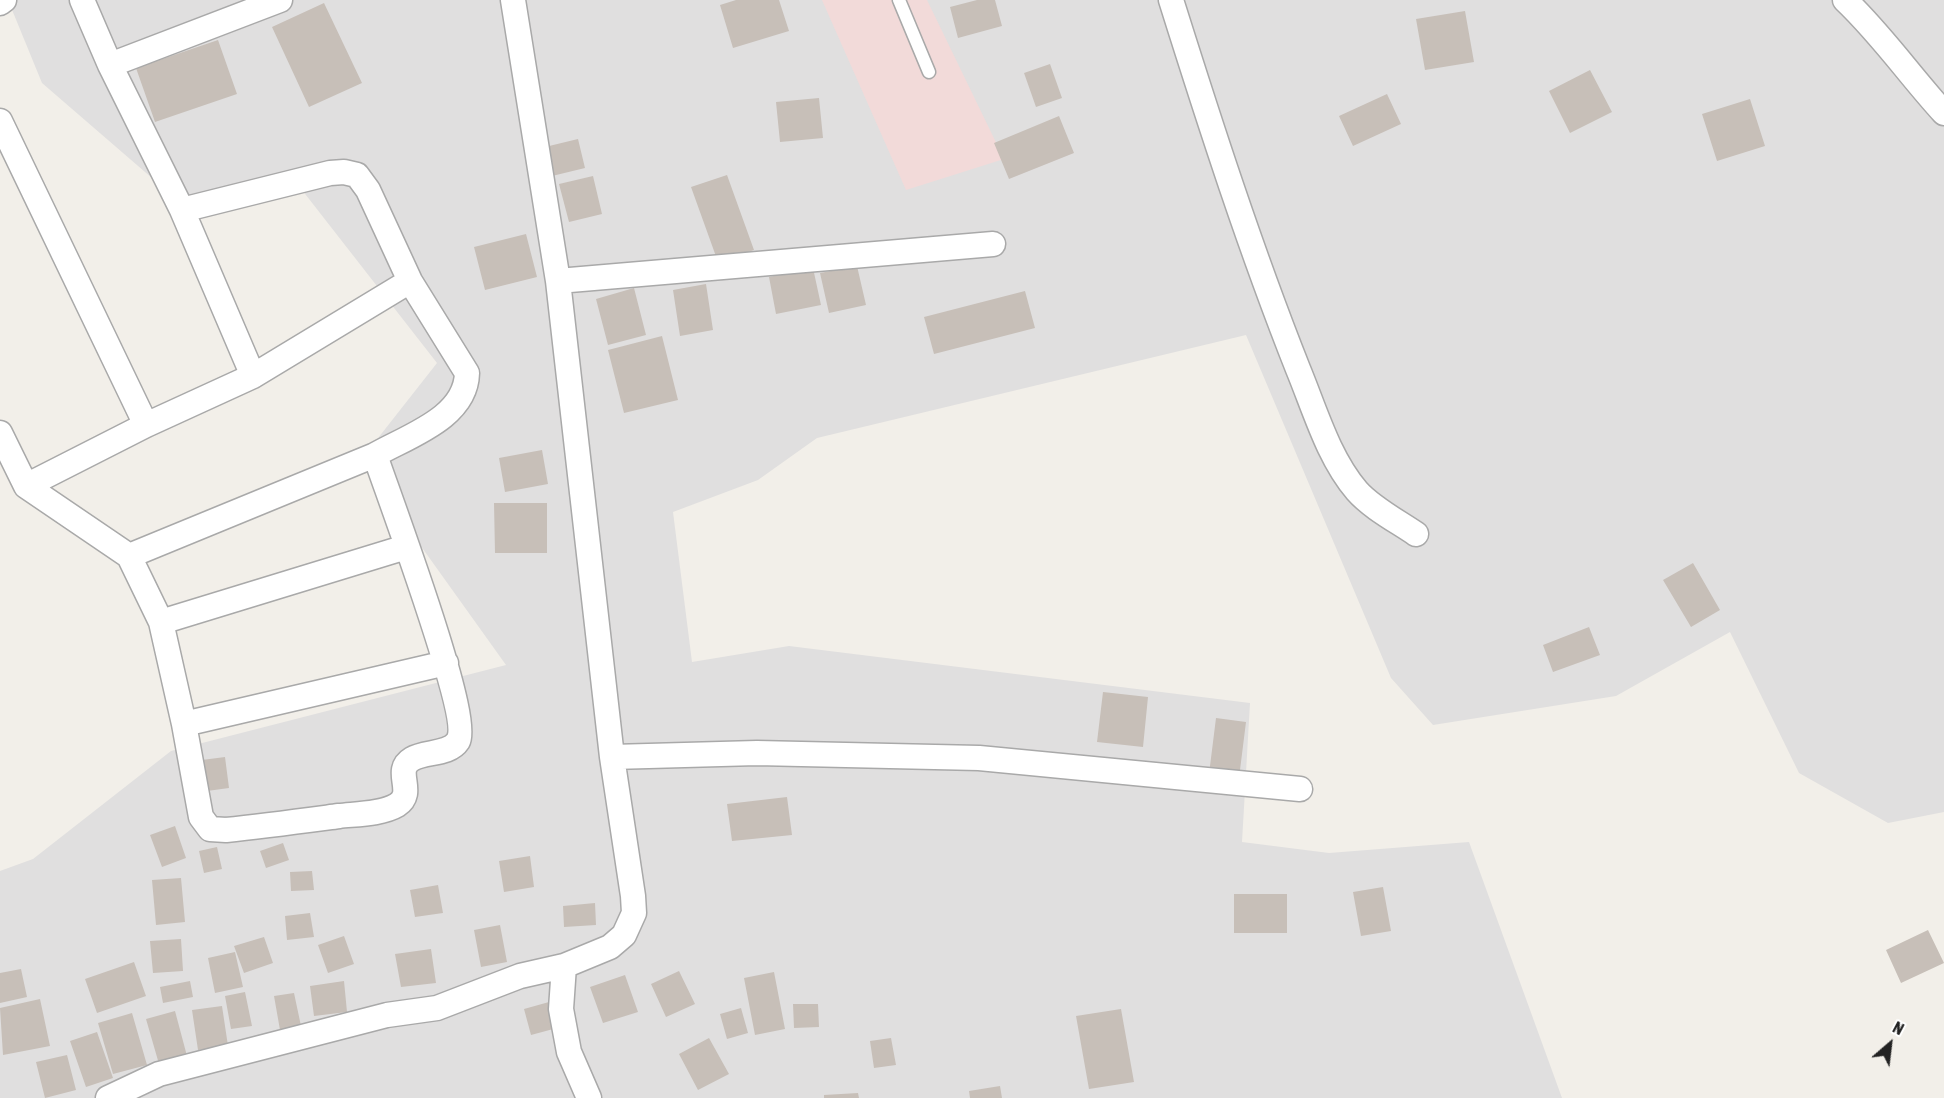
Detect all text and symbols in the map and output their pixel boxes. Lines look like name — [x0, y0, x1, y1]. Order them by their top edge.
north arrow — [1860, 1014, 1920, 1074]
text: N — [1890, 1018, 1907, 1038]

